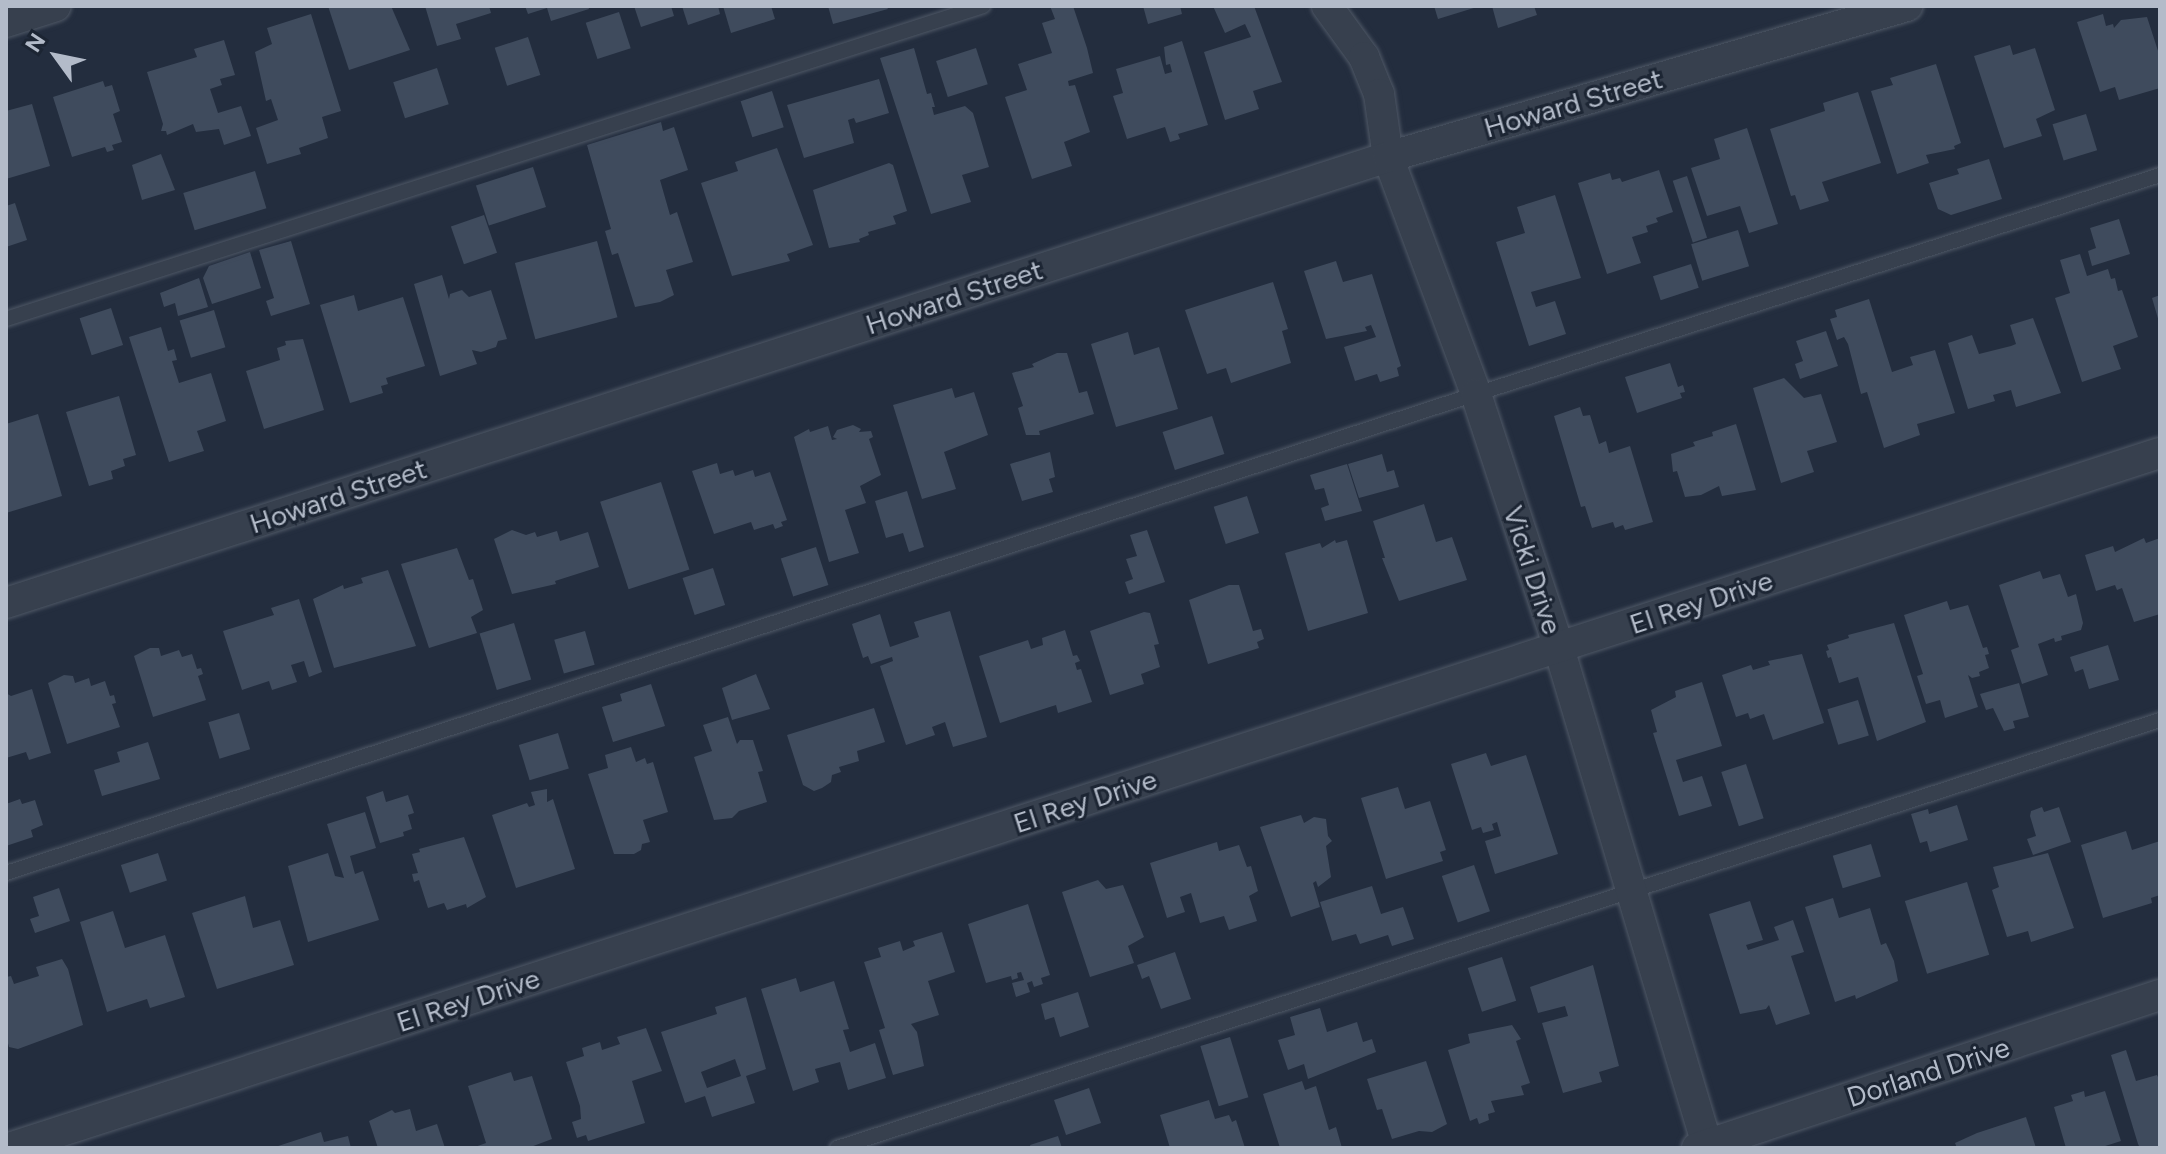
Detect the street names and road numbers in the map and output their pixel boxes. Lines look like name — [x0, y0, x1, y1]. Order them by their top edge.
street label: Howard Street — [1480, 61, 1666, 145]
street label: Howard Street — [861, 253, 1047, 341]
street label: Howard Street — [245, 452, 431, 540]
street label: Vicki Drive — [1497, 502, 1569, 638]
street label: El Rey Drive — [1625, 563, 1777, 641]
street label: El Rey Drive — [1009, 762, 1161, 840]
street label: El Rey Drive — [392, 961, 544, 1039]
street label: Dorland Drive — [1842, 1030, 2014, 1114]

